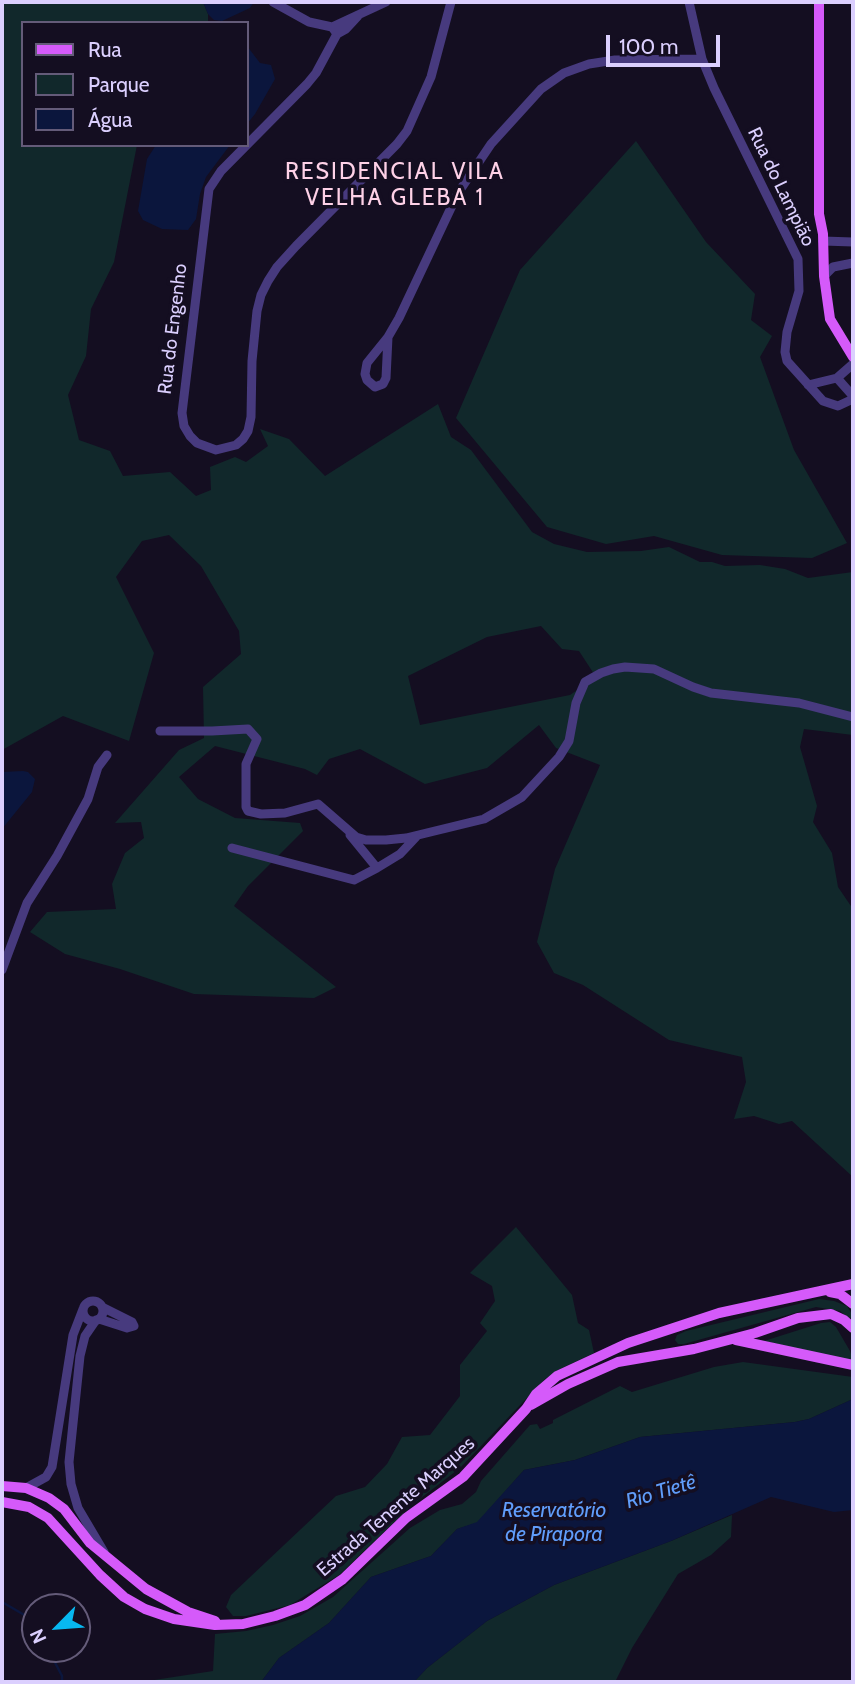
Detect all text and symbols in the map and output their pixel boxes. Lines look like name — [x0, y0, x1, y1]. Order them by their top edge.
legend — [21, 21, 248, 147]
scale bar — [610, 21, 724, 65]
text: 100 m — [619, 34, 678, 59]
text: Rua — [88, 37, 122, 62]
text: Parque — [88, 72, 150, 97]
text: Água — [88, 107, 132, 132]
street label: Rua do Lampião — [742, 124, 820, 250]
district label: RESIDENCIAL VILA VELHA GLEBA 1 — [287, 158, 503, 212]
street label: Rua do Engenho — [154, 262, 192, 396]
street label: Estrada Tenente Marques — [313, 1432, 479, 1582]
water label: Rio Tietê — [623, 1469, 699, 1515]
water label: Reservatório de Pirapora — [502, 1498, 606, 1548]
north arrow — [21, 1593, 91, 1663]
text: N — [25, 1625, 52, 1647]

